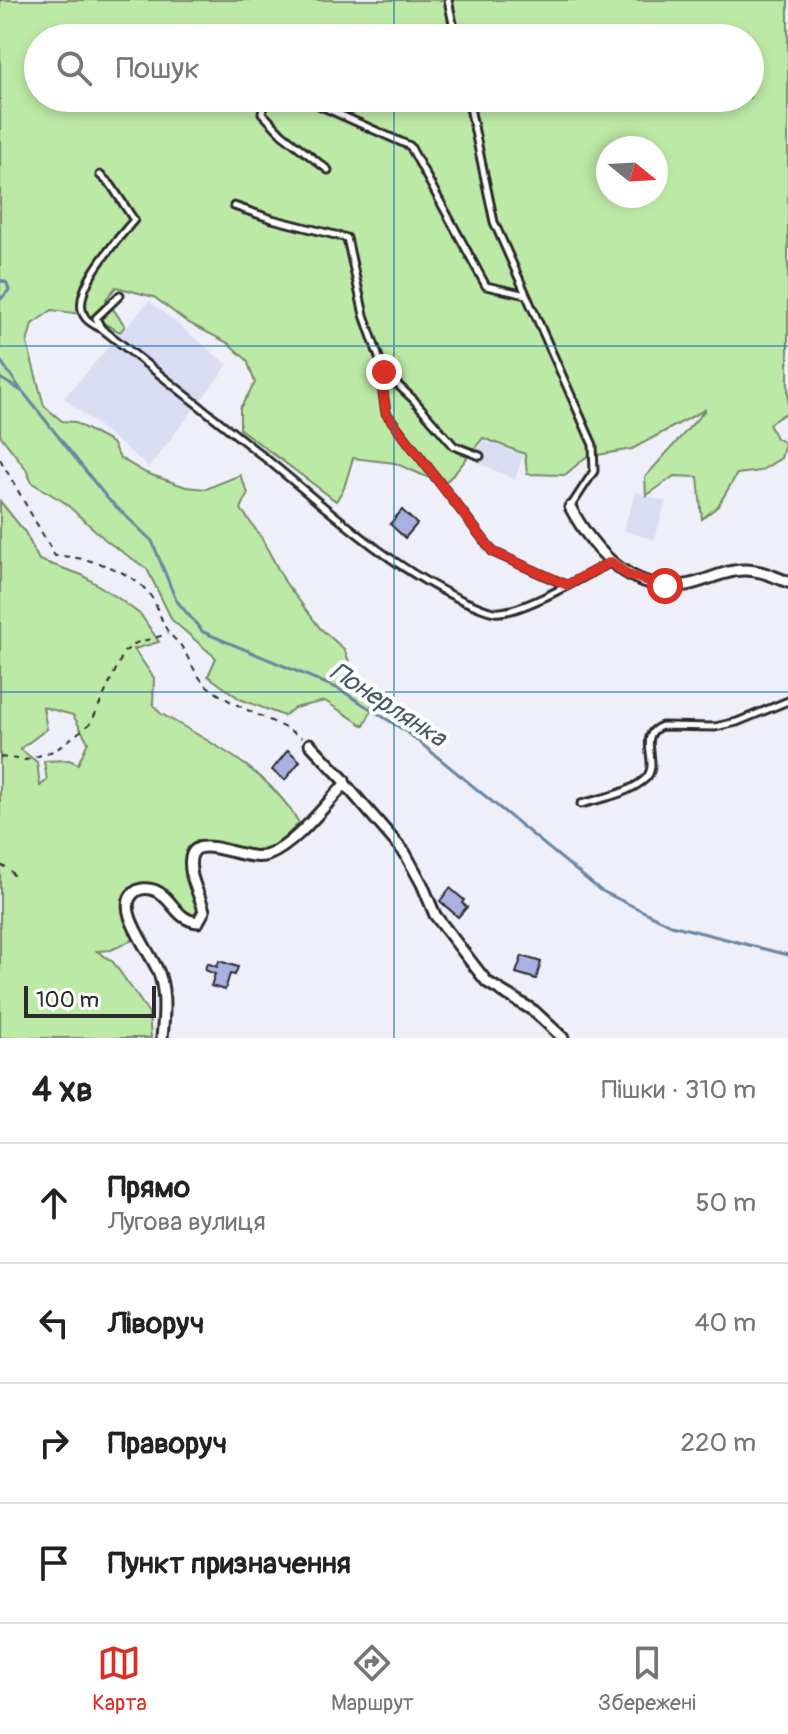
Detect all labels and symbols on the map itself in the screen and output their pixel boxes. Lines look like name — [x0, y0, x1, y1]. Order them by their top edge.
north arrow — [596, 136, 668, 208]
route end — [366, 354, 402, 390]
route start — [647, 568, 683, 604]
water label: Понерлянка — [324, 656, 454, 755]
scale bar — [24, 982, 156, 1018]

